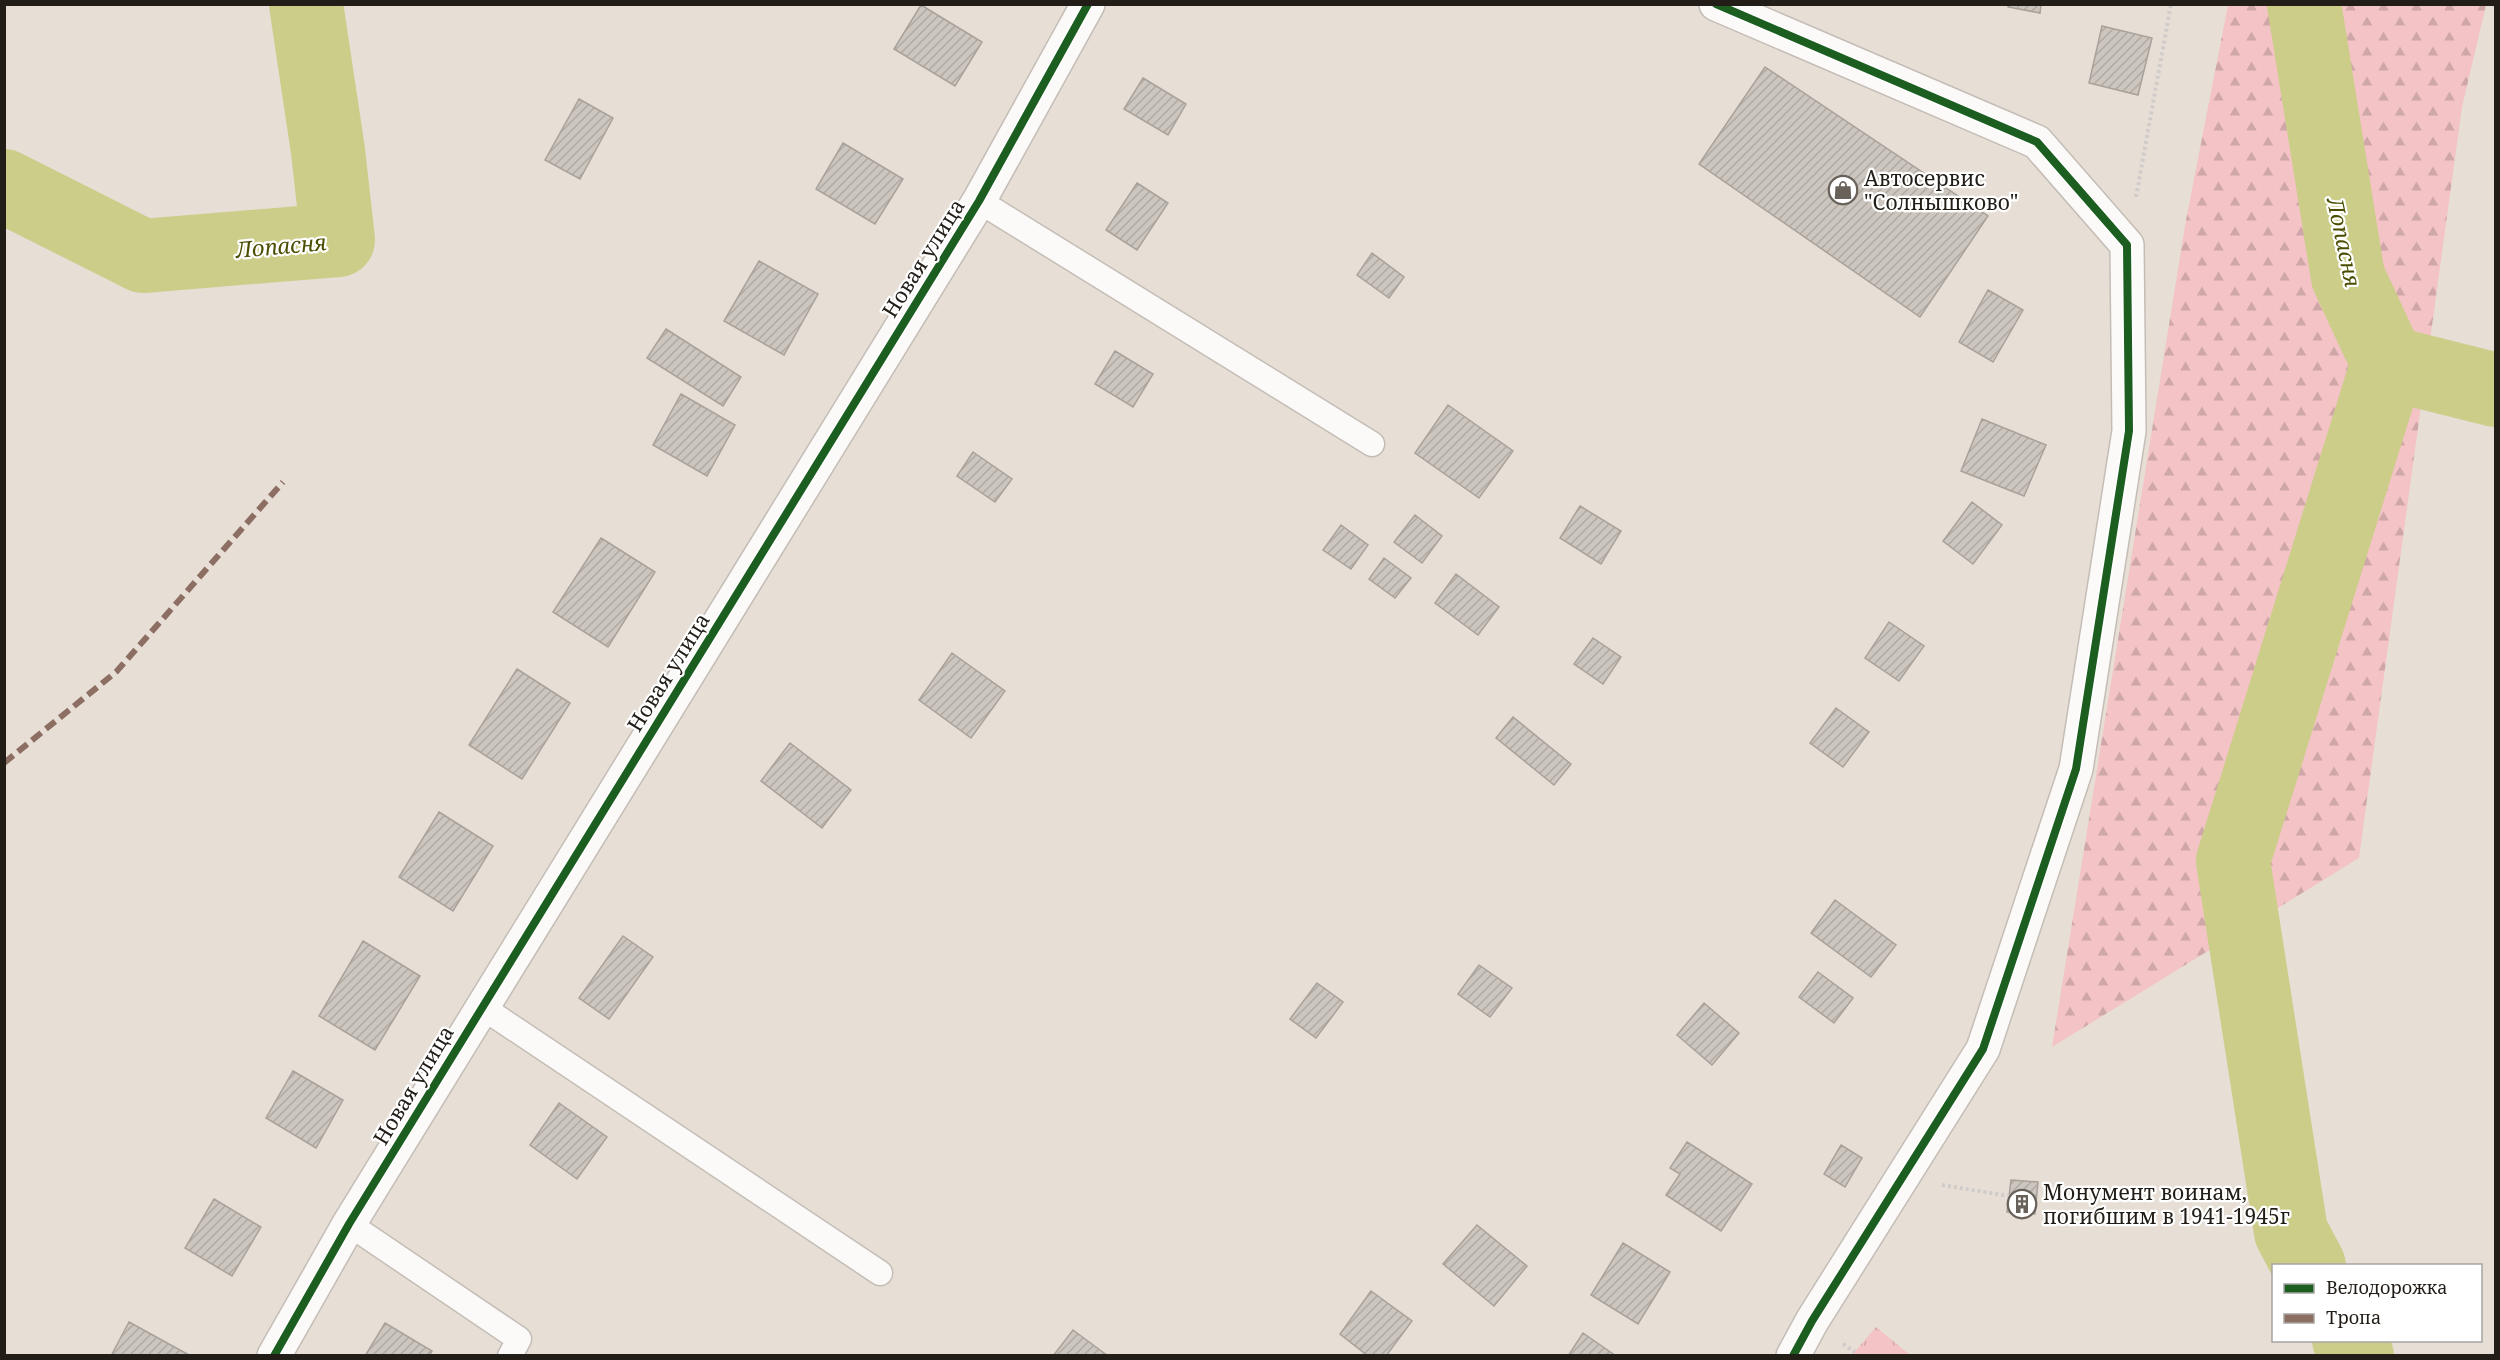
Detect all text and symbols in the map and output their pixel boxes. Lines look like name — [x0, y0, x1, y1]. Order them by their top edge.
place label: Автосервис "Солнышково" — [1864, 164, 2018, 216]
shop icon: Автосервис "Солнышково" — [1827, 174, 1859, 206]
street label: Новая улица — [875, 193, 971, 323]
water label: Лопасня — [2321, 193, 2369, 290]
water label: Лопасня — [233, 226, 328, 264]
street label: Новая улица — [620, 607, 716, 737]
street label: Новая улица — [366, 1020, 460, 1150]
place label: Монумент воинам, погибшим в 1941-1945г — [2043, 1178, 2290, 1230]
building icon: Монумент воинам, погибшим в 1941-1945г — [2006, 1188, 2038, 1220]
legend — [2272, 1264, 2482, 1342]
text: Велодорожка — [2326, 1275, 2448, 1299]
text: Тропа — [2326, 1305, 2381, 1329]

